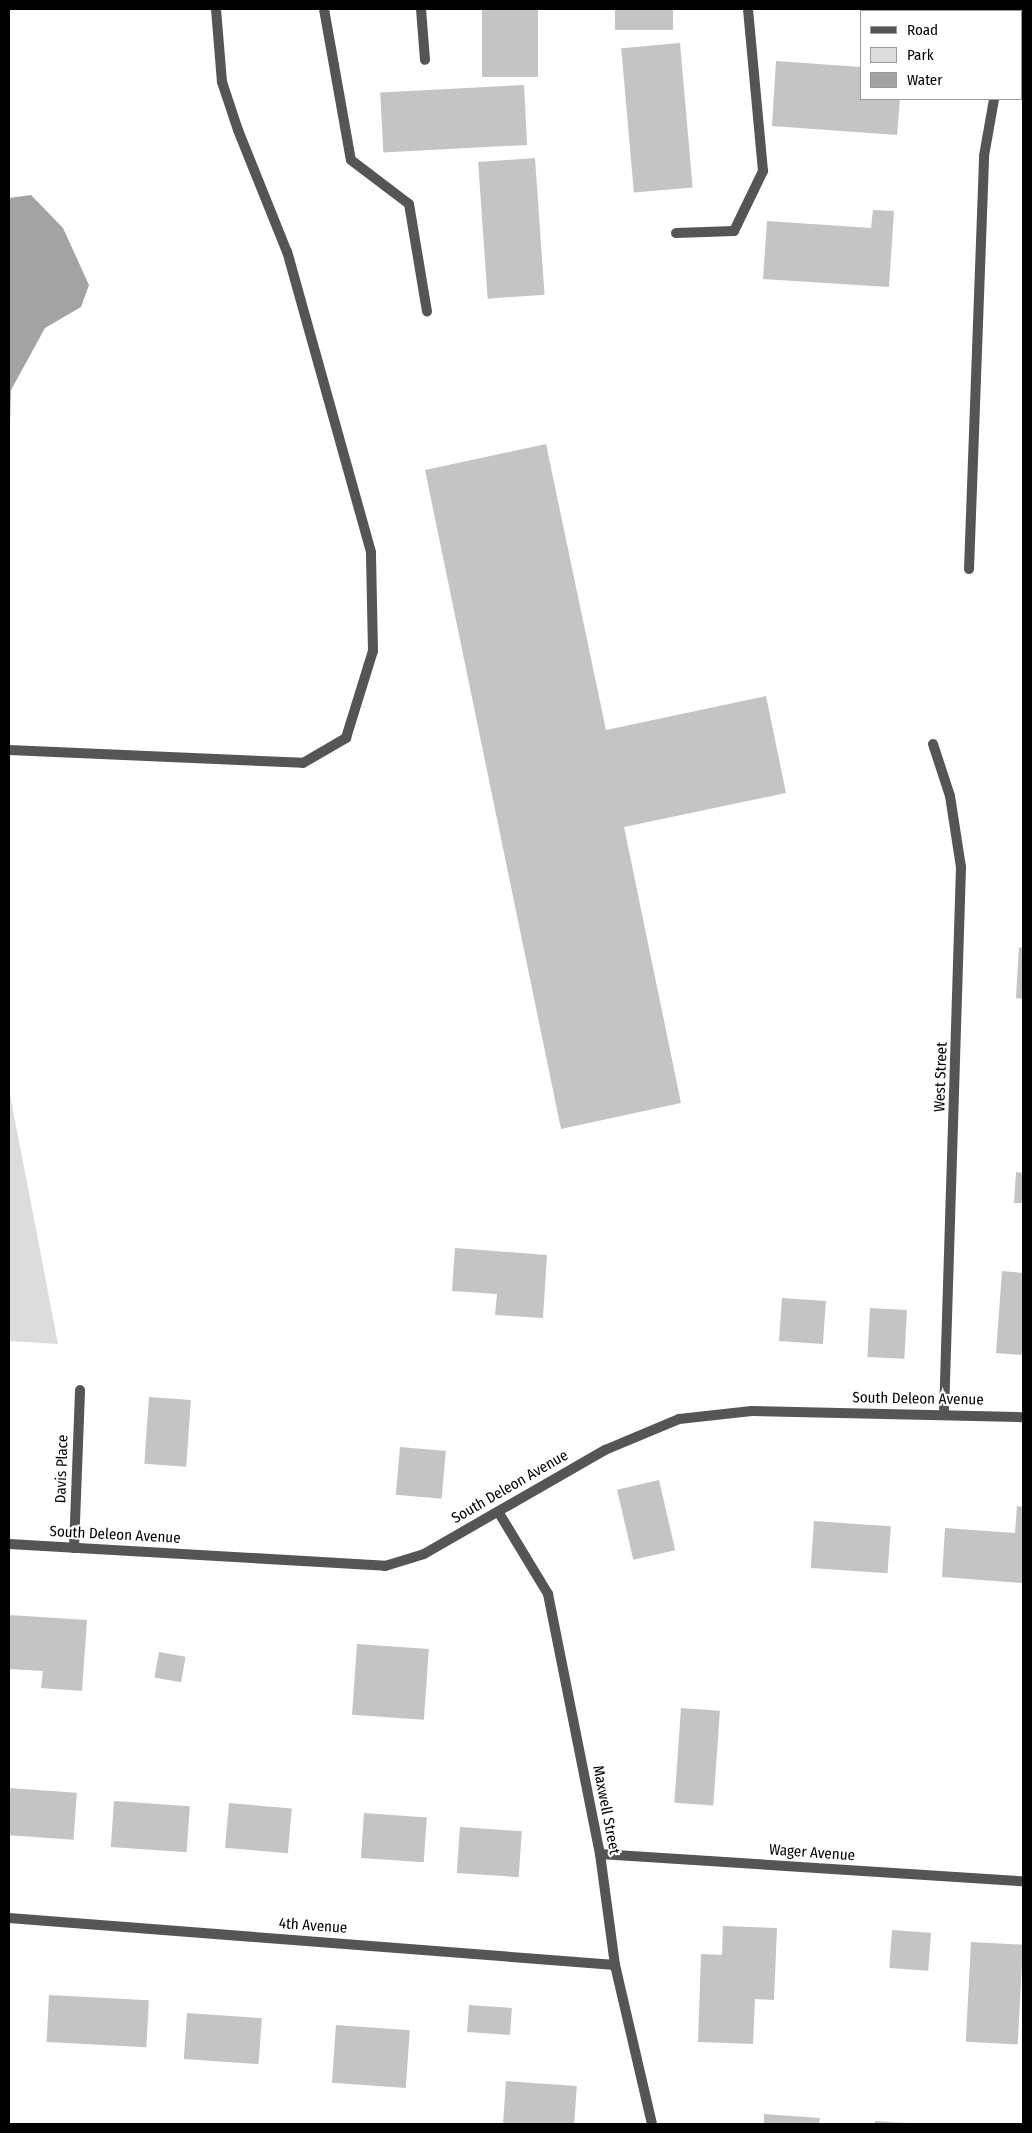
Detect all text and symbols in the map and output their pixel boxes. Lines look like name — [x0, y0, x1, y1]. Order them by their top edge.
legend — [860, 10, 1022, 100]
text: Road — [907, 21, 938, 39]
text: Park — [907, 46, 934, 64]
text: Water — [907, 71, 942, 89]
street label: West Street — [931, 1042, 951, 1112]
street label: South Deleon Avenue — [852, 1389, 984, 1409]
street label: Davis Place — [52, 1434, 72, 1504]
street label: South Deleon Avenue — [449, 1446, 571, 1528]
street label: South Deleon Avenue — [49, 1523, 181, 1547]
street label: Maxwell Street — [589, 1764, 623, 1856]
street label: Wager Avenue — [768, 1841, 856, 1865]
street label: 4th Avenue — [278, 1915, 348, 1937]

